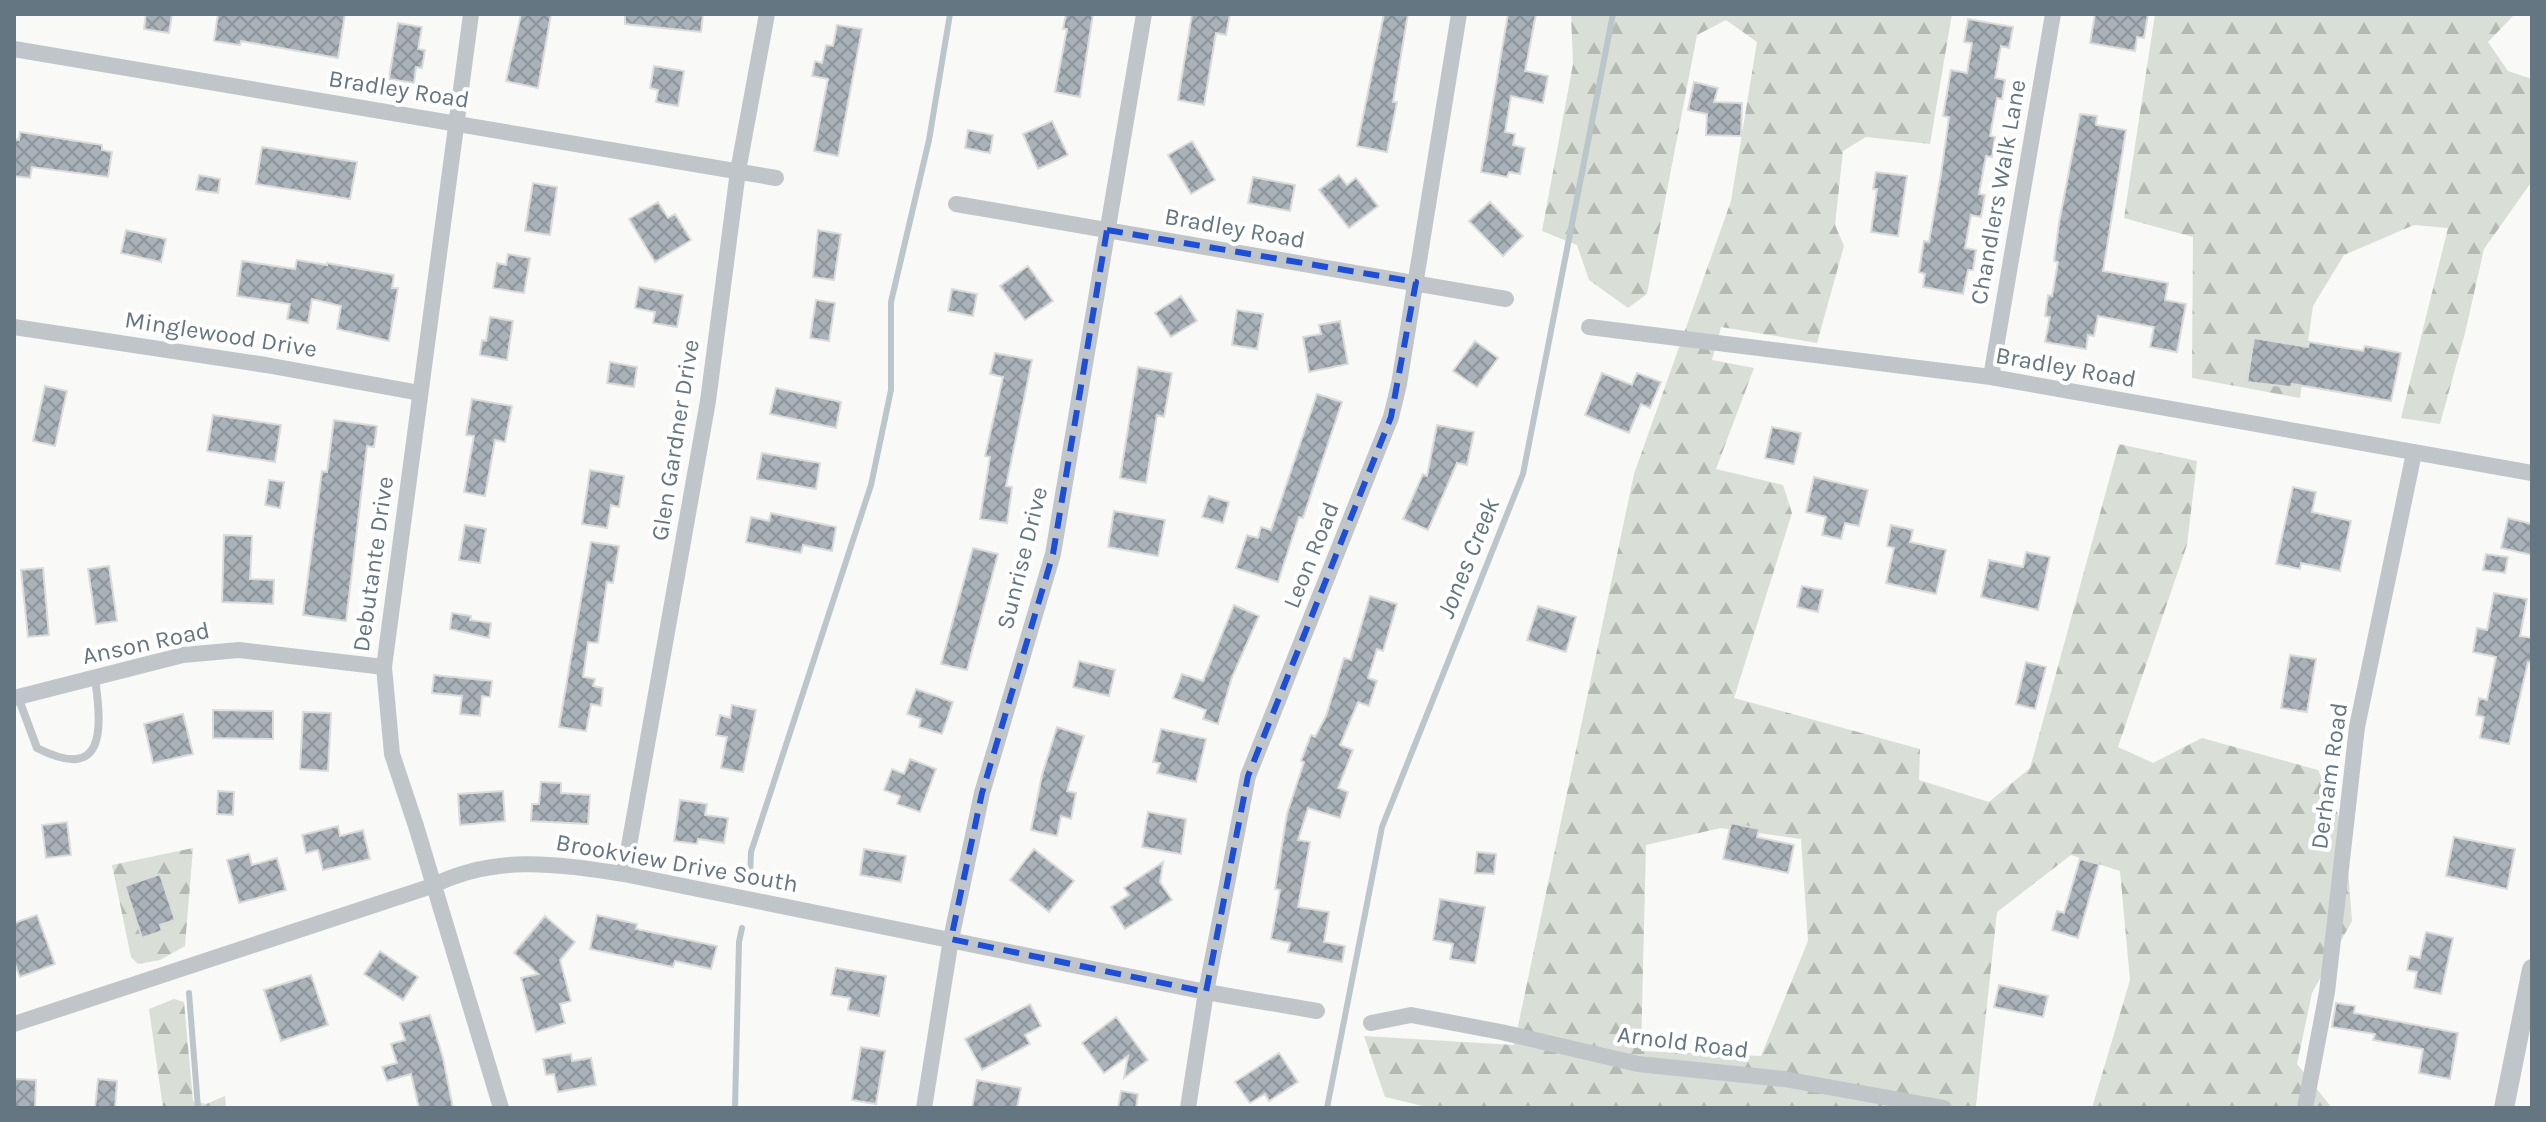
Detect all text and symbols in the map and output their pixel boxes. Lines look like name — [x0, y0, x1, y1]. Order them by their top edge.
street label: Bradley Road — [327, 64, 471, 114]
street label: Chandlers Walk Lane — [1964, 77, 2032, 307]
street label: Bradley Road — [1163, 202, 1307, 254]
street label: Minglewood Drive — [123, 305, 319, 363]
street label: Glen Gardner Drive — [645, 337, 705, 543]
street label: Bradley Road — [1994, 341, 2138, 393]
street label: Debutante Drive — [347, 475, 399, 653]
street label: Sunrise Drive — [991, 484, 1053, 632]
water label: Jones Creek — [1430, 493, 1506, 623]
street label: Leon Road — [1277, 498, 1345, 612]
street label: Anson Road — [80, 616, 212, 670]
street label: Derham Road — [2305, 701, 2353, 851]
street label: Brookview Drive South — [554, 828, 800, 898]
street label: Arnold Road — [1616, 1020, 1750, 1064]

